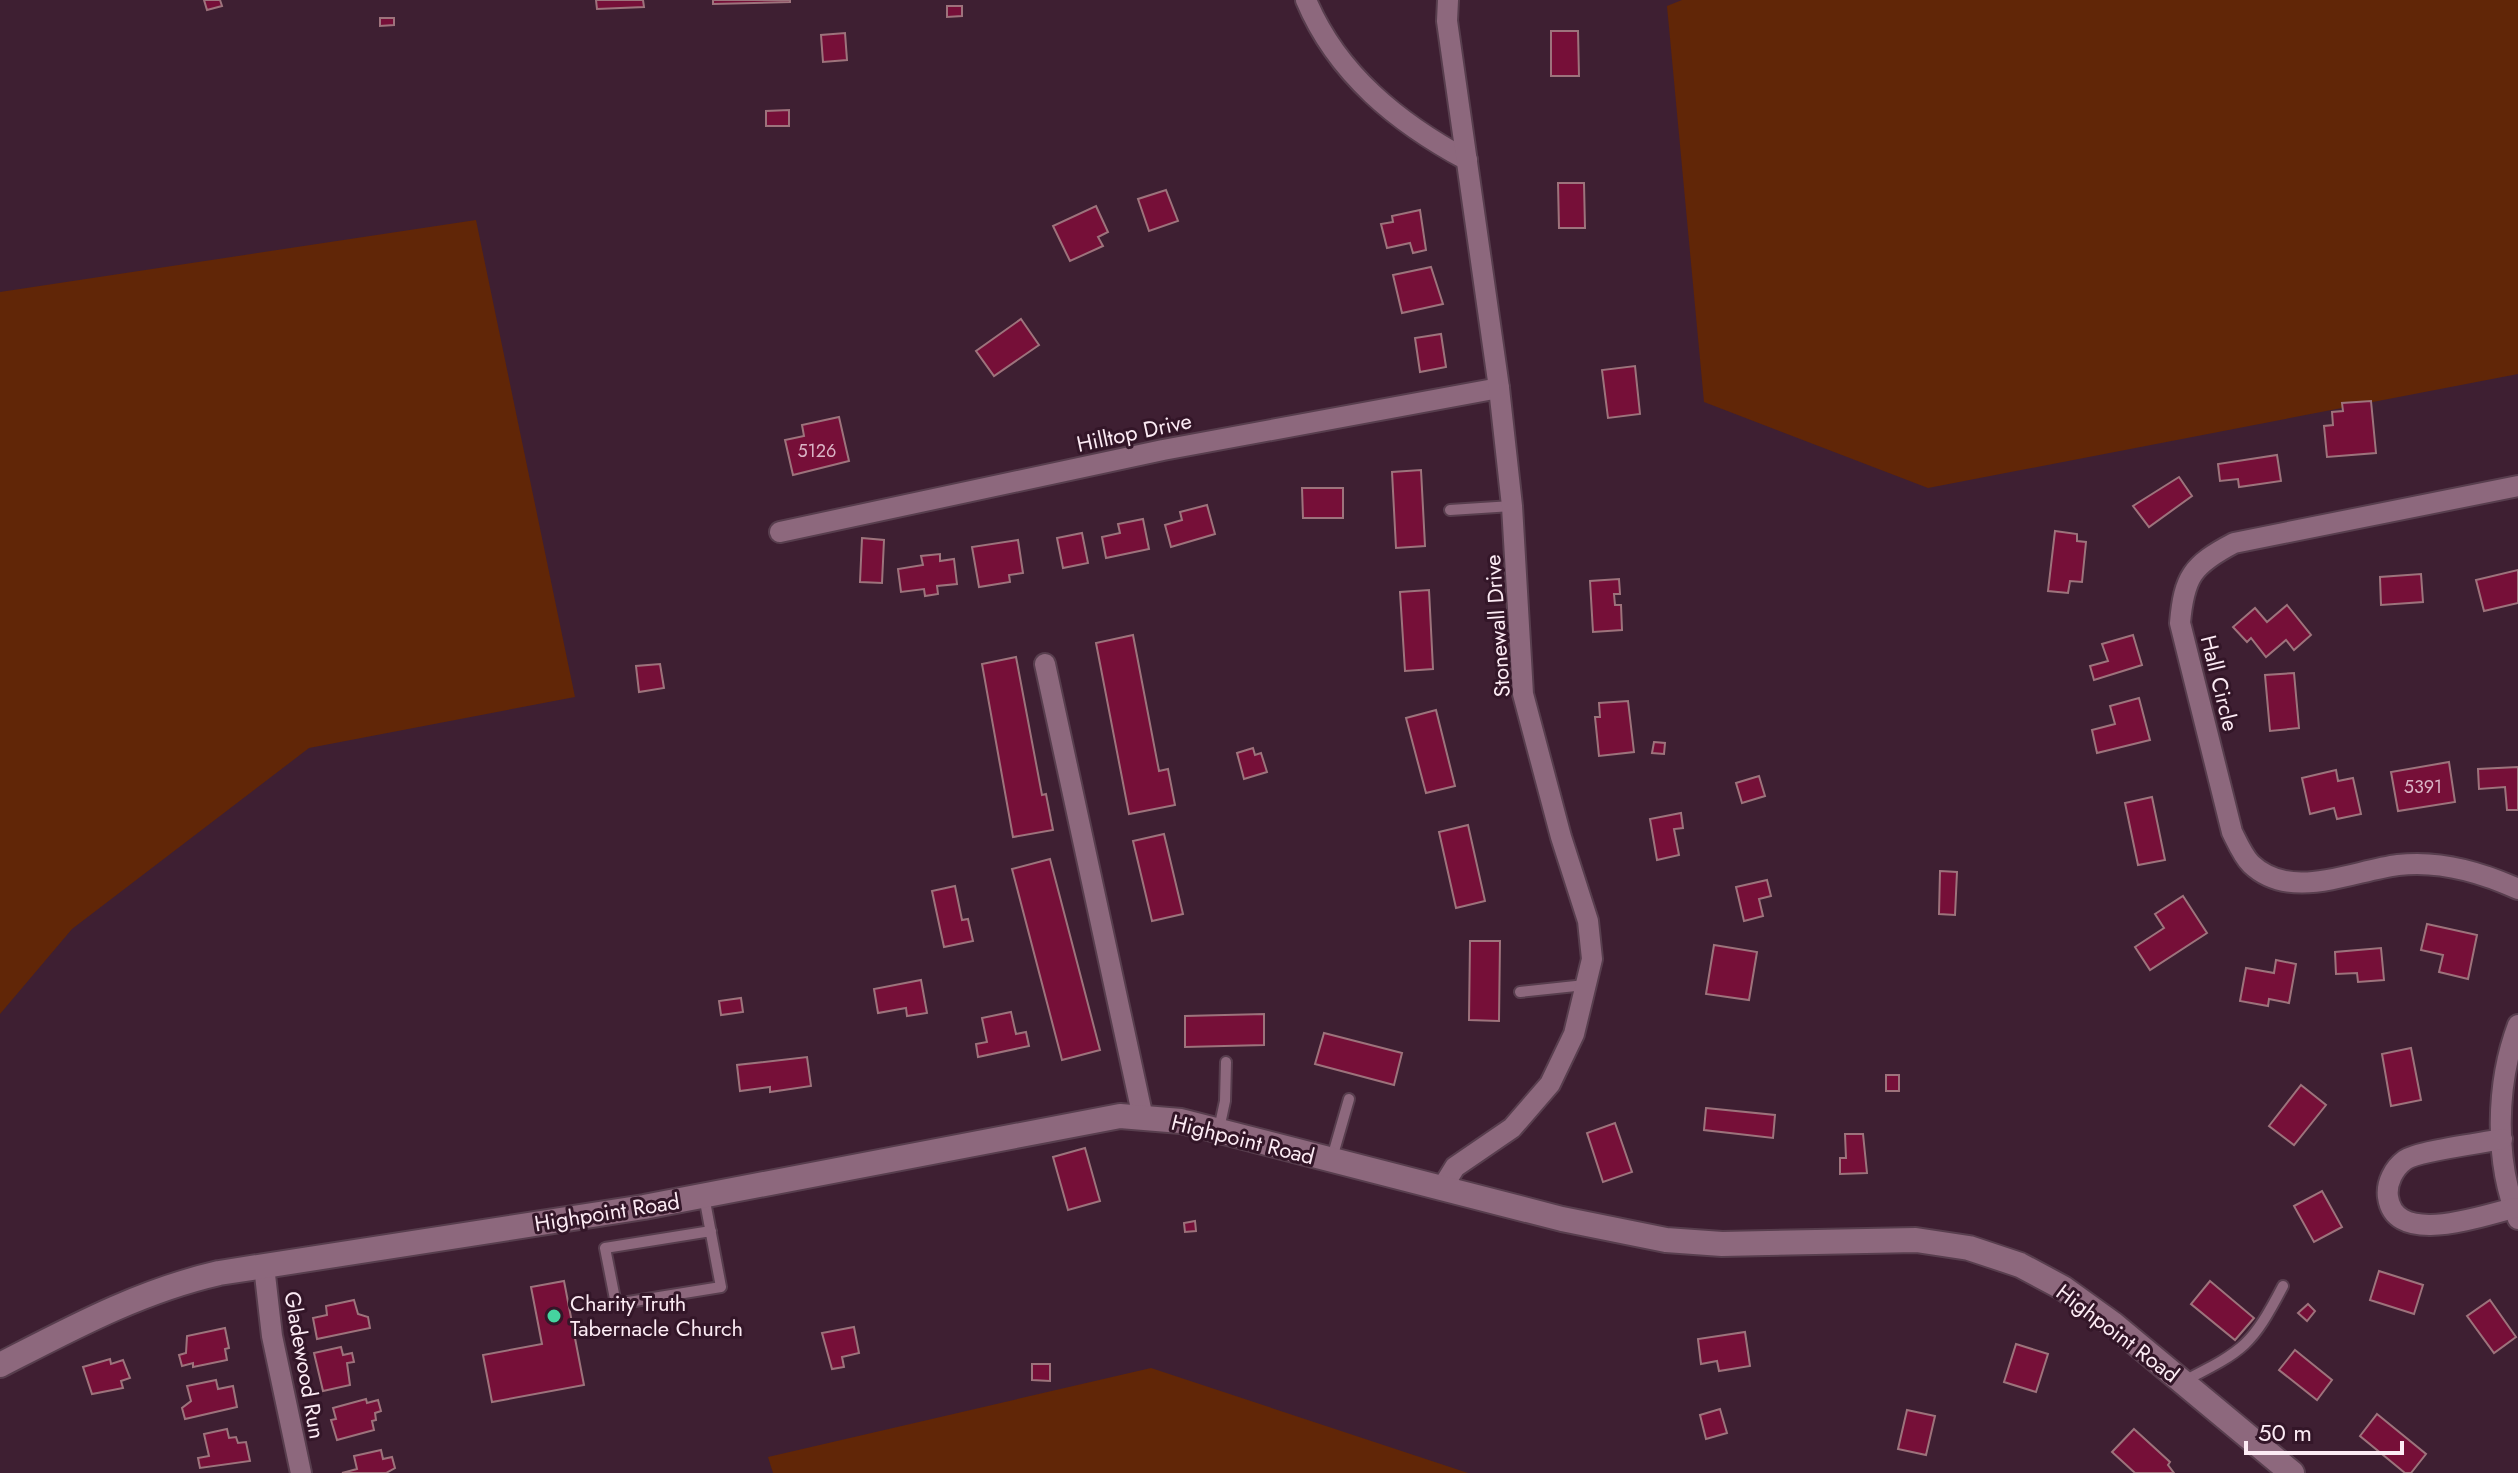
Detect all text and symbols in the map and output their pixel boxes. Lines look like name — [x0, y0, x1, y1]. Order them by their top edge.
street label: Hilltop Drive — [1073, 404, 1195, 460]
house number: 5126 — [798, 438, 836, 464]
street label: Stonewall Drive — [1476, 554, 1518, 698]
street label: Hall Circle — [2193, 632, 2247, 734]
house number: 5391 — [2404, 774, 2442, 800]
street label: Highpoint Road — [1168, 1106, 1318, 1172]
street label: Highpoint Road — [532, 1185, 682, 1239]
street label: Highpoint Road — [2050, 1276, 2186, 1390]
place label: Charity Truth Tabernacle Church — [570, 1287, 743, 1344]
street label: Gladewood Run — [276, 1289, 334, 1441]
marker: Charity Truth Tabernacle Church — [545, 1307, 563, 1325]
scale bar — [2246, 1405, 2402, 1455]
text: 50 m — [2258, 1415, 2312, 1450]

